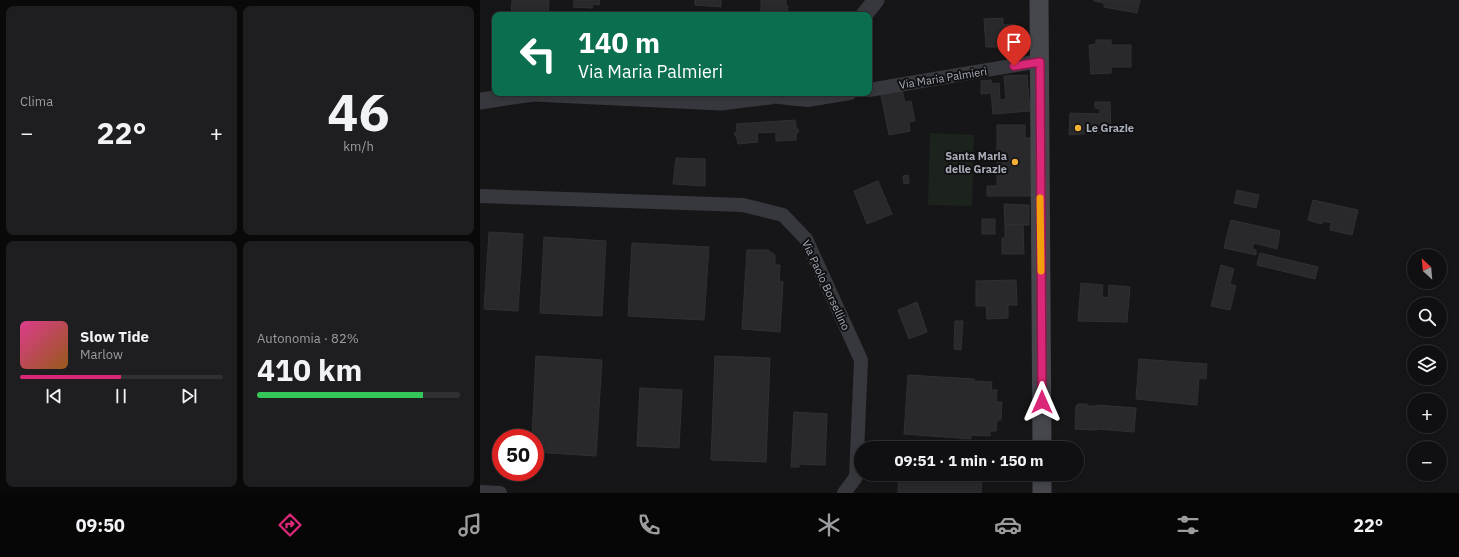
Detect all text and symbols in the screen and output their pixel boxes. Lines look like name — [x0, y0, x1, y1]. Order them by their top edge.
text: 140 m — [578, 24, 660, 61]
pin — [997, 25, 1031, 66]
icon: left — [512, 28, 564, 80]
icon: arrive — [1003, 31, 1025, 53]
text: Via Maria Palmieri — [578, 60, 723, 83]
street label: Via Maria Palmieri — [898, 64, 988, 92]
text: 46 — [327, 78, 390, 145]
text: Clima — [20, 93, 53, 110]
text: 22° — [96, 113, 147, 152]
text: − — [20, 118, 33, 147]
text: + — [210, 118, 223, 147]
place label: Le Grazie — [1086, 121, 1134, 135]
marker: Le Grazie — [1073, 123, 1083, 133]
text: km/h — [343, 138, 374, 155]
place label: Santa Maria delle Grazie — [945, 149, 1007, 176]
marker: Santa Maria delle Grazie — [1010, 157, 1020, 167]
street label: Via Paolo Borsellino — [799, 238, 853, 332]
north arrow — [1407, 249, 1447, 289]
map controls — [1407, 249, 1447, 481]
button: search — [1407, 297, 1447, 337]
text: Slow Tide — [80, 327, 149, 346]
text: Autonomia · 82% — [257, 330, 359, 347]
button: layers — [1407, 345, 1447, 385]
text: Marlow — [80, 346, 123, 363]
text: 410 km — [257, 350, 362, 389]
position arrow — [1021, 381, 1063, 423]
icon: previous — [43, 385, 65, 407]
icon: pause — [110, 385, 132, 407]
icon: next — [178, 385, 200, 407]
button: + — [1407, 393, 1447, 433]
speed limit sign: 50 — [492, 429, 544, 481]
button: − — [1407, 441, 1447, 481]
text: 09:51 · 1 min · 150 m — [895, 451, 1043, 470]
icon: directions — [276, 511, 304, 539]
icon: music — [456, 511, 484, 539]
icon: phone — [635, 511, 663, 539]
icon: climate — [815, 511, 843, 539]
icon: car — [994, 511, 1022, 539]
icon: filters — [1174, 511, 1202, 539]
text: 09:50 — [76, 514, 125, 537]
text: 22° — [1353, 514, 1383, 537]

